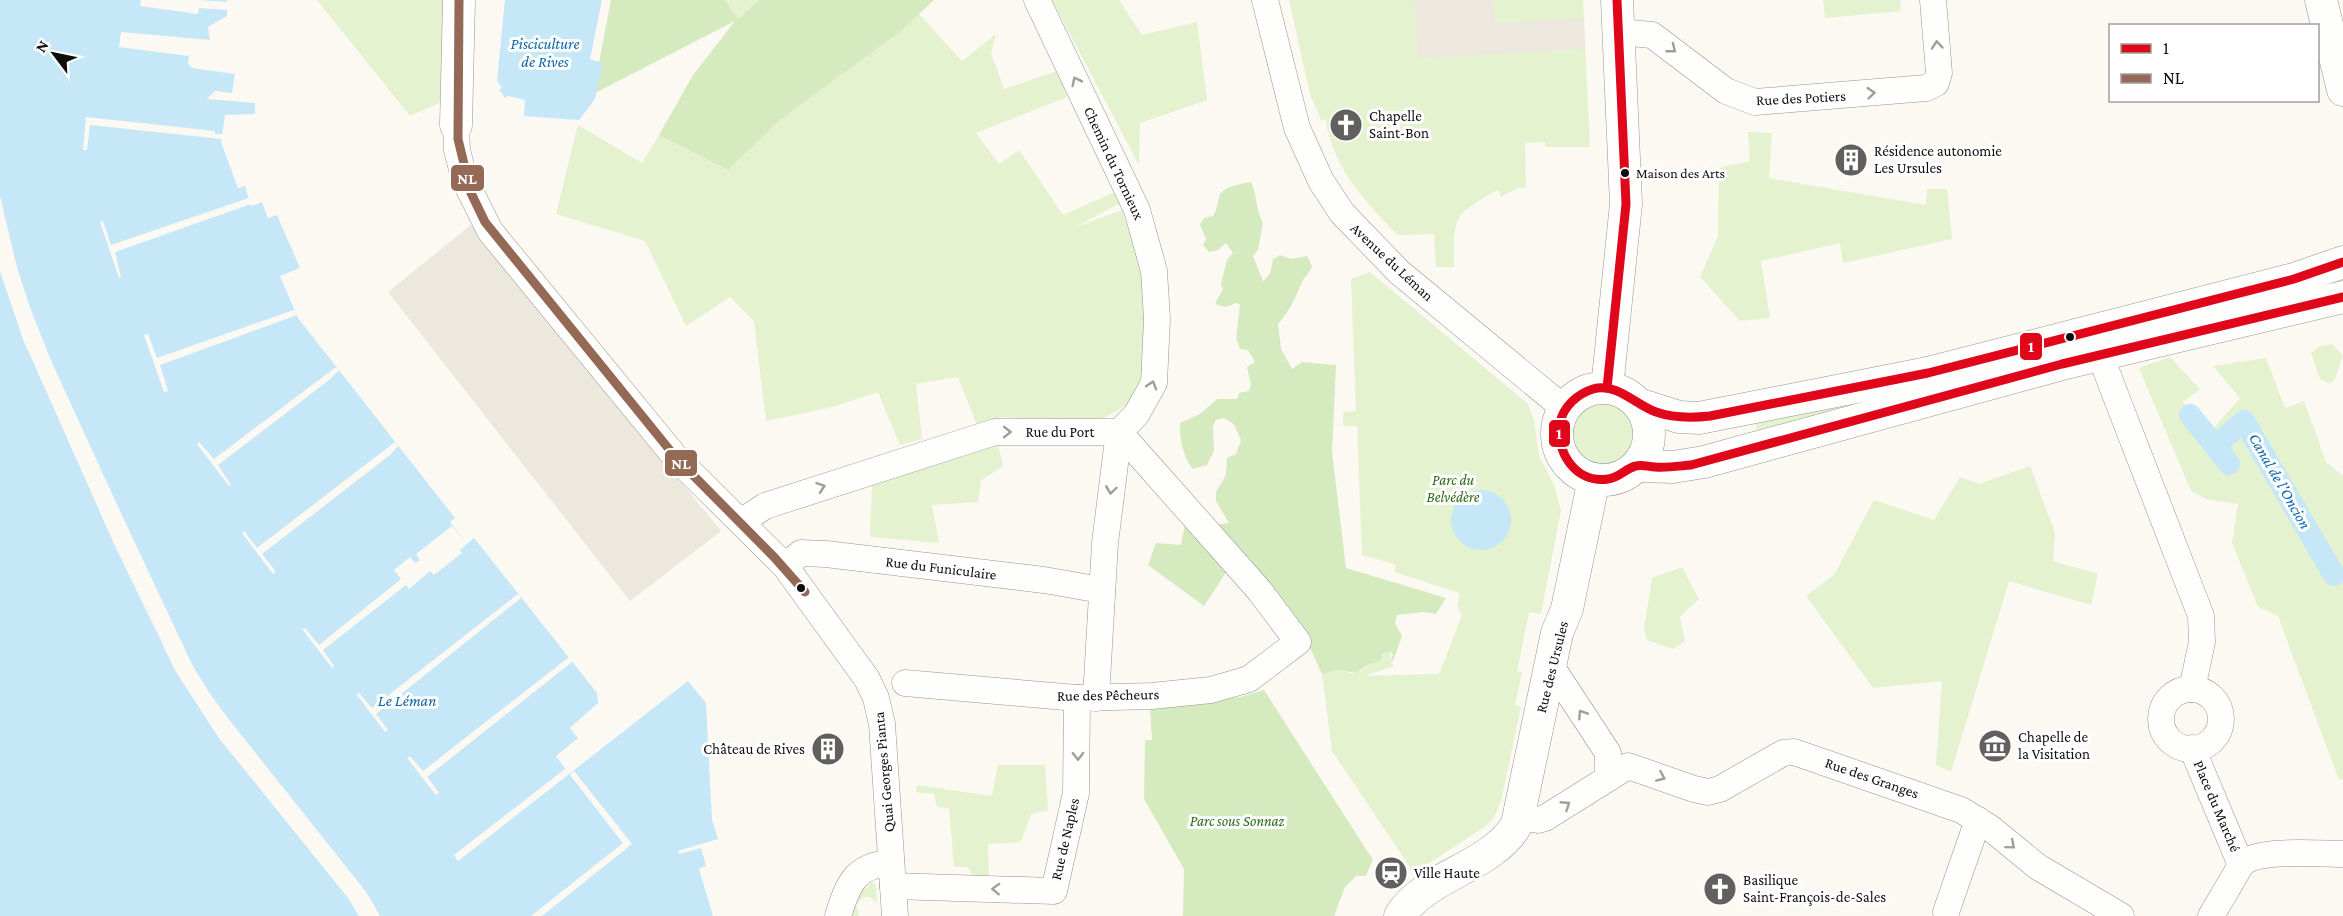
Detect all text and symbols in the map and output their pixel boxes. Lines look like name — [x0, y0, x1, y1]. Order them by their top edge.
north arrow — [24, 24, 84, 84]
legend — [2109, 24, 2319, 102]
water label: Pisciculture de Rives — [511, 35, 579, 70]
text: N — [32, 37, 52, 55]
text: 1 — [2163, 38, 2169, 58]
one-way arrow — [1931, 40, 1944, 49]
one-way arrow — [1665, 42, 1676, 53]
text: NL — [2163, 68, 2184, 88]
one-way arrow — [1071, 76, 1083, 87]
one-way arrow — [1866, 87, 1875, 100]
street label: Rue des Potiers — [1756, 88, 1846, 108]
street label: Chemin du Tornieux — [1081, 104, 1147, 222]
church icon: Chapelle Saint-Bon — [1328, 107, 1364, 143]
place label: Chapelle Saint-Bon — [1369, 108, 1429, 141]
building icon: Résidence autonomie Les Ursules — [1833, 142, 1869, 178]
place label: Résidence autonomie Les Ursules — [1874, 143, 2002, 176]
line badge: NL — [450, 164, 485, 192]
place label: Maison des Arts — [1636, 165, 1725, 181]
marker: Maison des Arts — [1619, 167, 1631, 179]
text: NL — [457, 170, 477, 187]
street label: Avenue du Léman — [1347, 220, 1437, 304]
unlabelled marker — [2064, 331, 2076, 343]
line badge: 1 — [2019, 332, 2043, 361]
text: 1 — [2028, 338, 2034, 355]
one-way arrow — [1145, 380, 1157, 391]
line badge: 1 — [1548, 419, 1571, 448]
street label: Rue du Port — [1025, 424, 1096, 440]
text: 1 — [1556, 425, 1562, 442]
one-way arrow — [1003, 426, 1012, 438]
water label: Canal de l'Oncion — [2246, 430, 2314, 532]
line badge: NL — [664, 449, 698, 477]
text: NL — [671, 455, 691, 472]
park label: Parc du Belvédère — [1427, 472, 1480, 505]
one-way arrow — [815, 482, 826, 494]
one-way arrow — [1106, 485, 1118, 494]
street label: Rue du Funiculaire — [885, 553, 998, 583]
unlabelled marker — [795, 582, 807, 594]
street label: Rue des Ursules — [1533, 619, 1571, 714]
street label: Rue des Pêcheurs — [1057, 686, 1159, 704]
water label: Le Léman — [378, 692, 436, 709]
one-way arrow — [1578, 709, 1589, 720]
street label: Quai Georges Pianta — [871, 711, 898, 833]
museum icon: Chapelle de la Visitation — [1977, 728, 2013, 764]
place label: Chapelle de la Visitation — [2018, 729, 2090, 762]
building icon: Château de Rives — [810, 731, 846, 767]
place label: Château de Rives — [703, 741, 805, 757]
one-way arrow — [1071, 752, 1084, 761]
street label: Rue des Granges — [1823, 755, 1921, 802]
street label: Place du Marché — [2191, 758, 2244, 855]
one-way arrow — [1654, 770, 1665, 782]
street label: Rue de Naples — [1048, 796, 1083, 882]
one-way arrow — [1559, 801, 1570, 812]
park label: Parc sous Sonnaz — [1190, 813, 1285, 829]
one-way arrow — [2004, 838, 2015, 849]
station icon: Ville Haute — [1373, 855, 1409, 891]
place label: Ville Haute — [1414, 865, 1480, 881]
church icon: Basilique Saint-François-de-Sales — [1702, 871, 1738, 907]
place label: Basilique Saint-François-de-Sales — [1743, 872, 1886, 906]
one-way arrow — [991, 883, 1000, 896]

